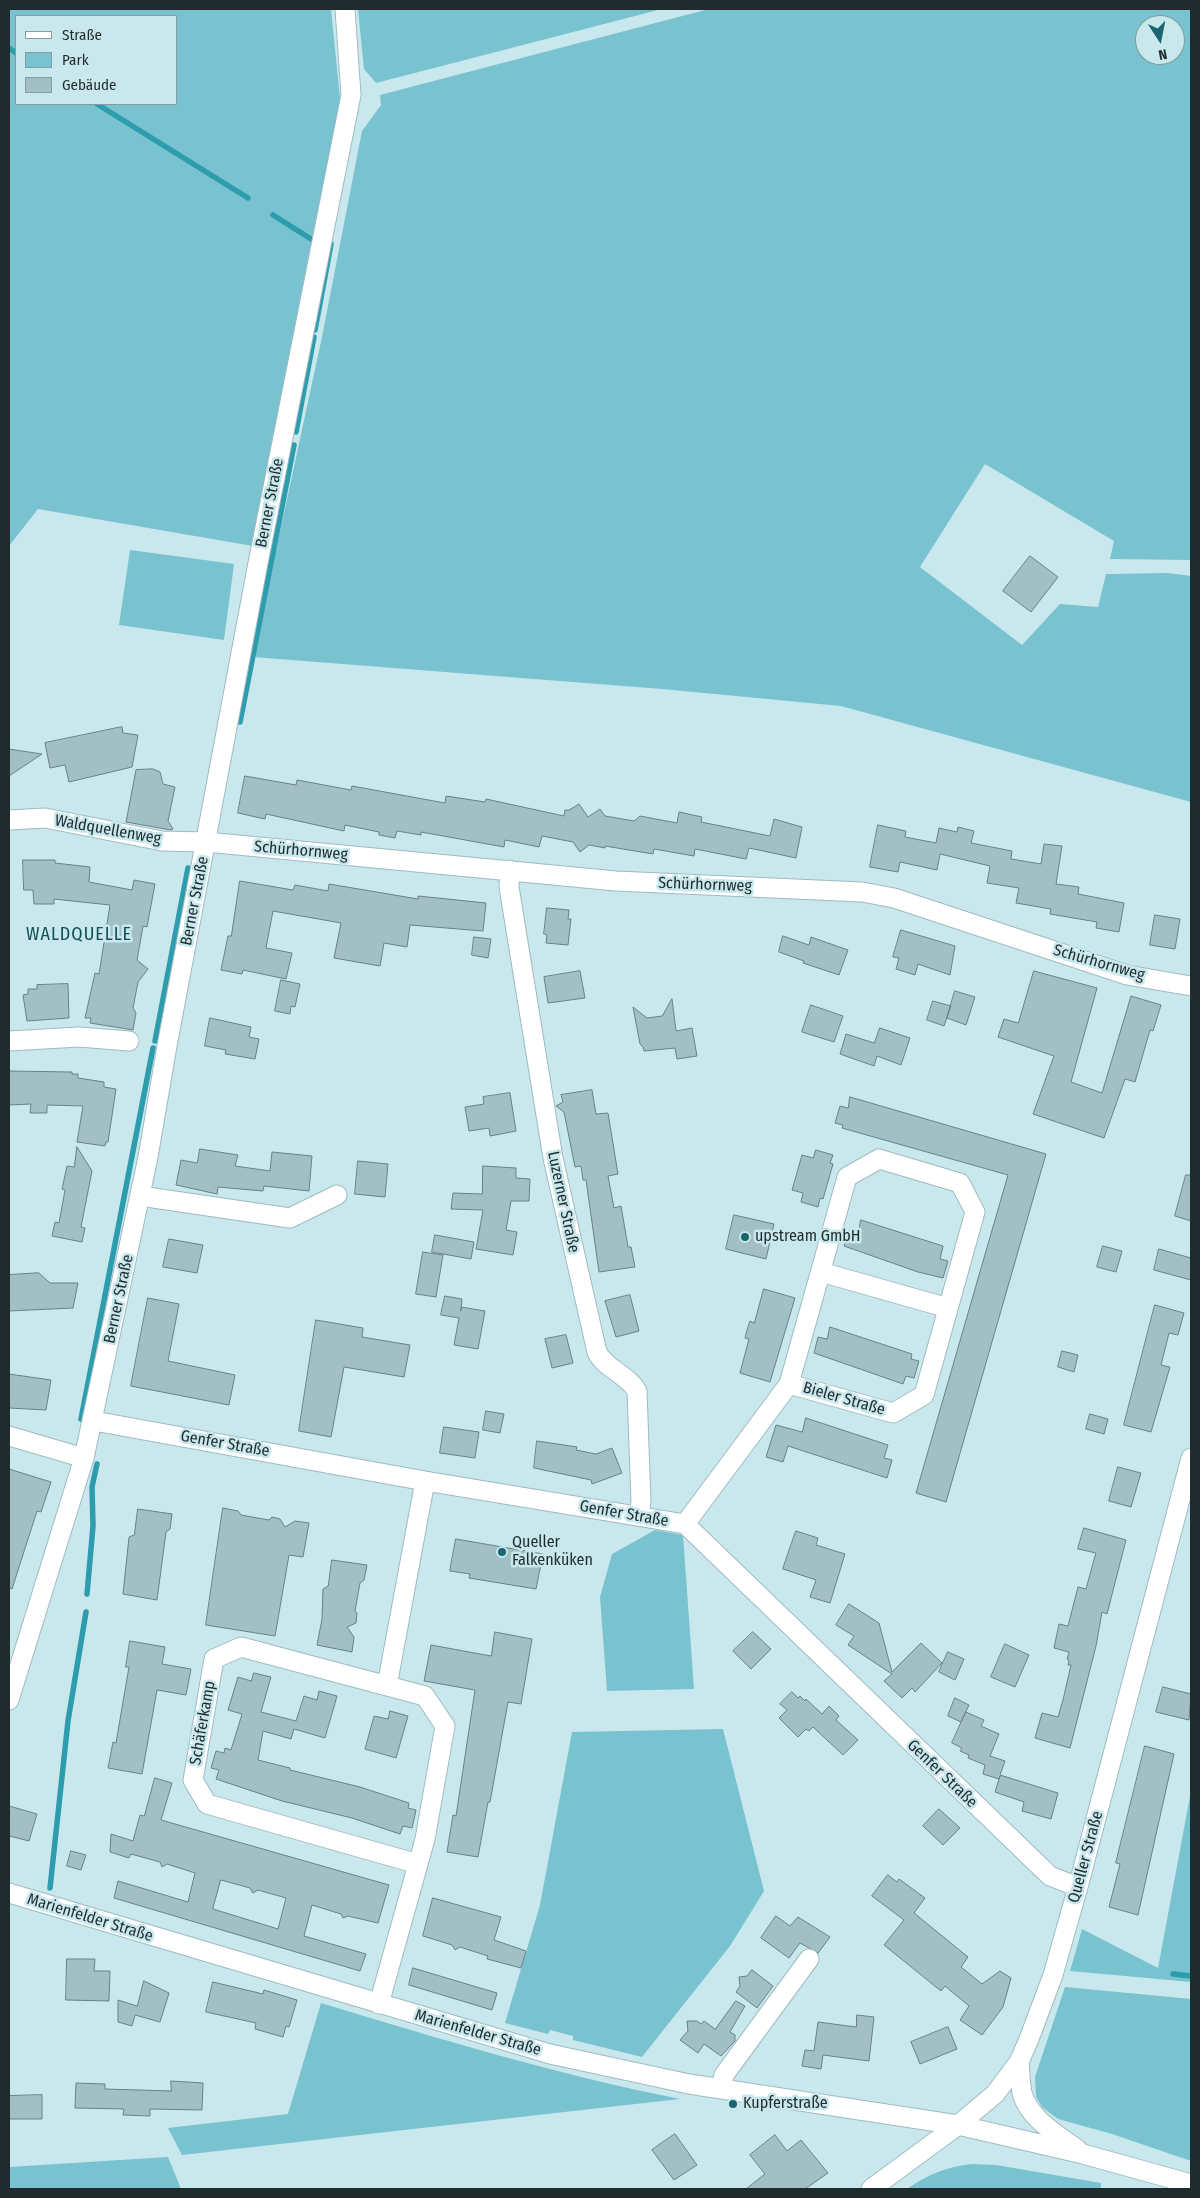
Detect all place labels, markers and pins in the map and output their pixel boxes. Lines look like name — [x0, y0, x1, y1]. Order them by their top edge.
place label: upstream GmbH — [755, 1227, 860, 1247]
marker: upstream GmbH — [739, 1231, 751, 1243]
place label: Queller Falkenküken — [512, 1533, 593, 1571]
marker: Queller Falkenküken — [496, 1546, 508, 1558]
place label: Kupferstraße — [743, 2094, 828, 2114]
marker: Kupferstraße — [727, 2098, 739, 2110]

